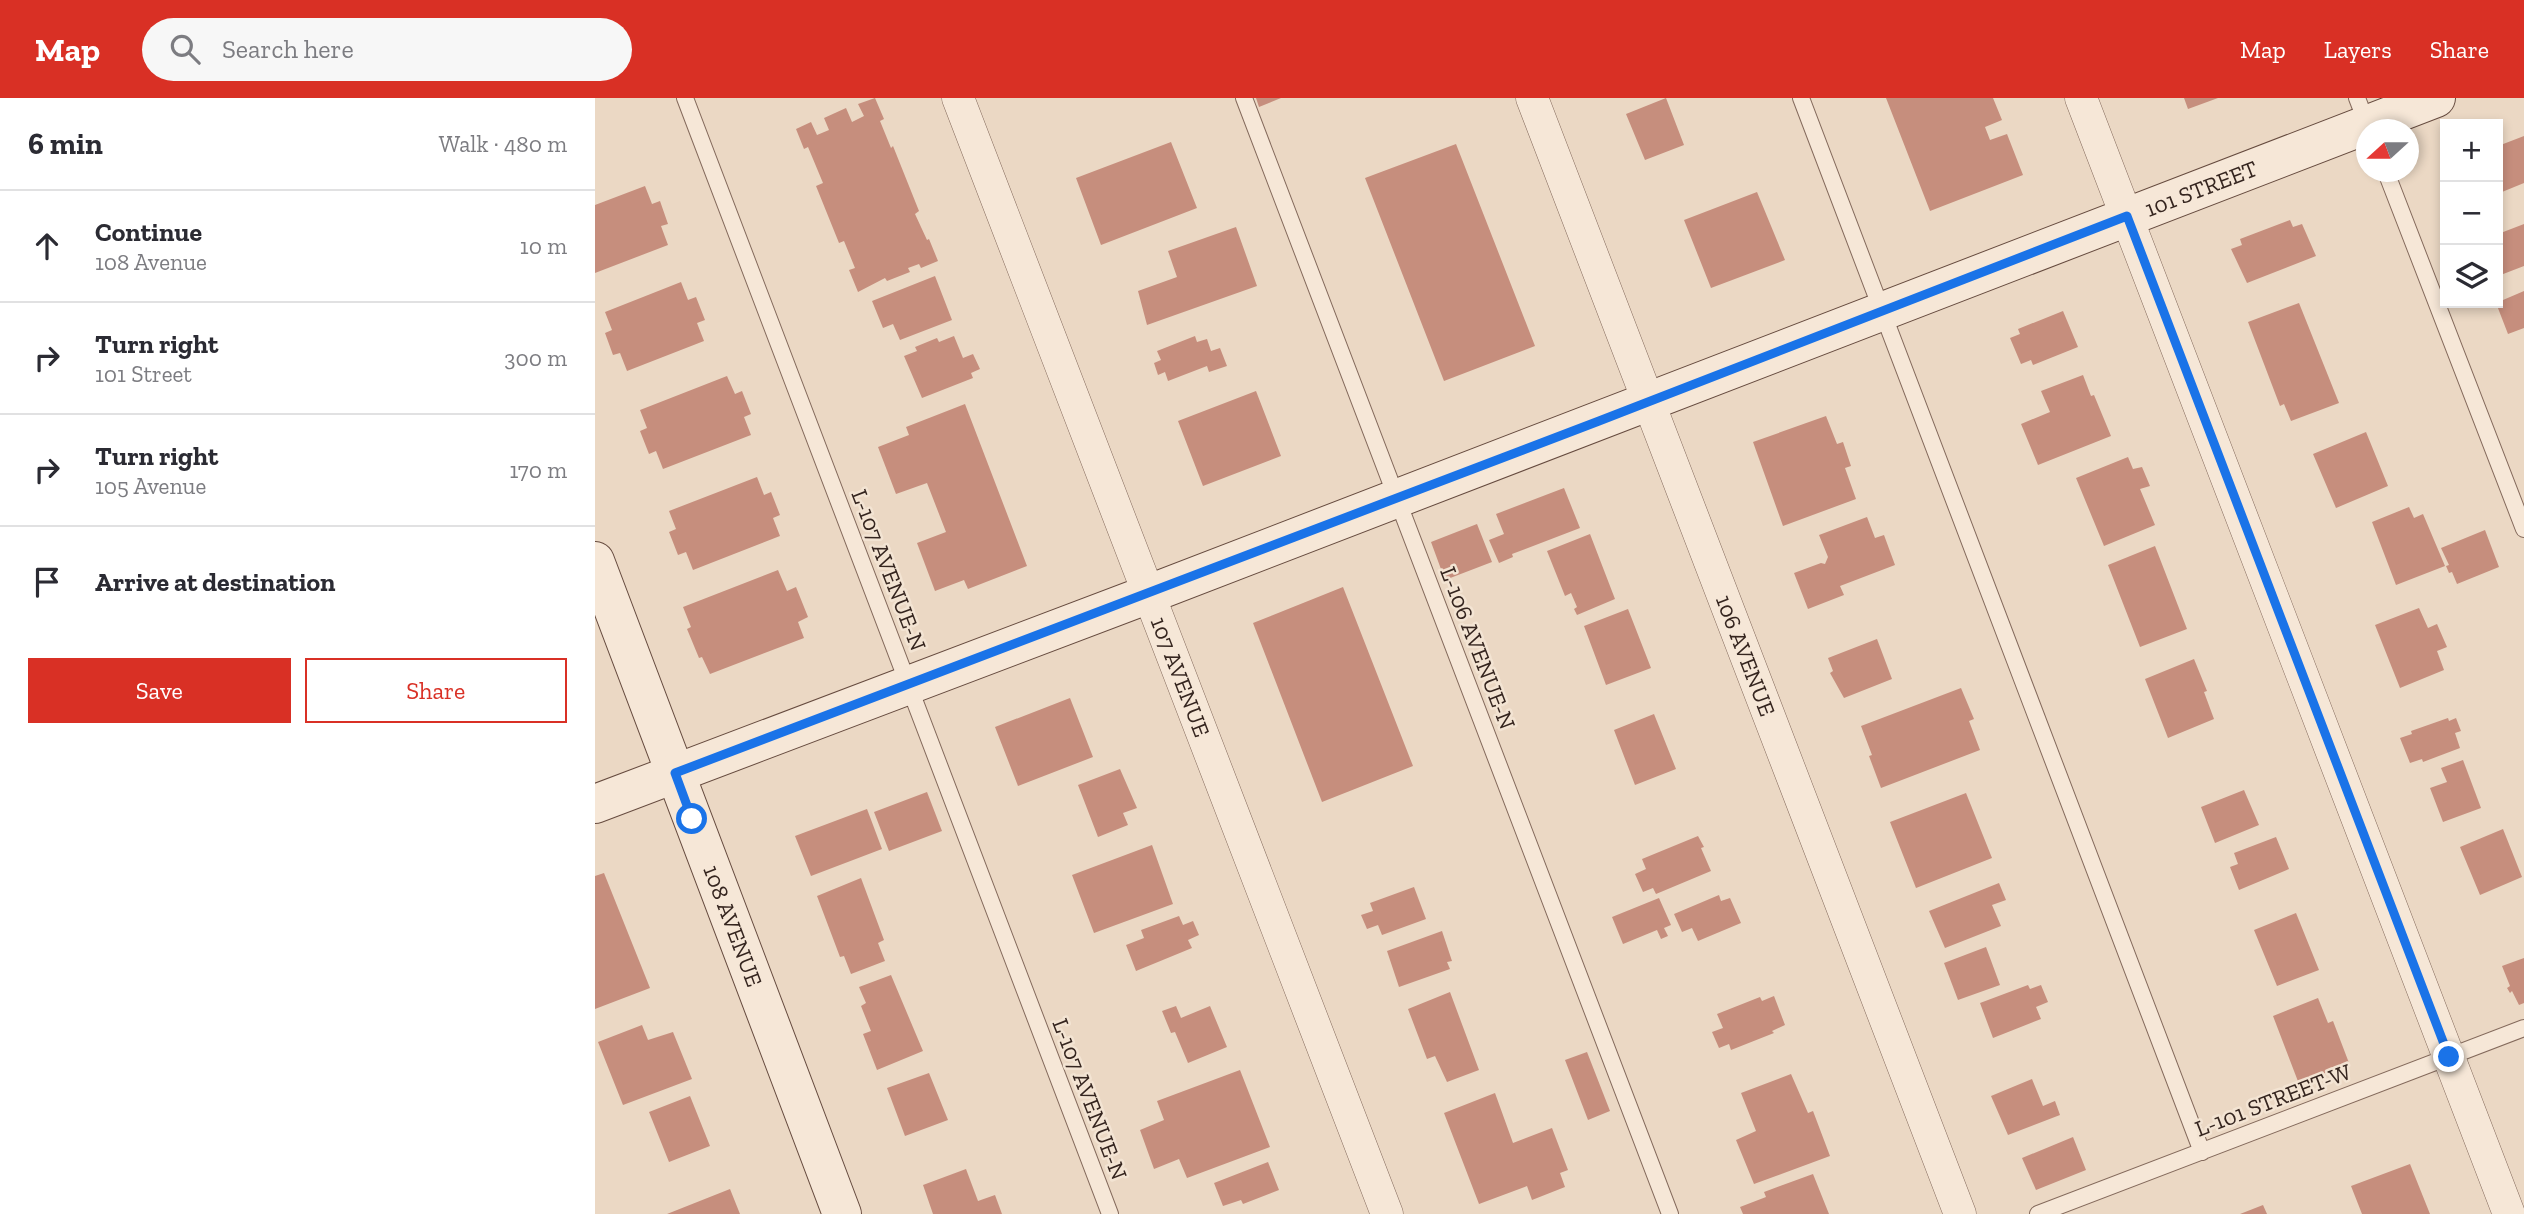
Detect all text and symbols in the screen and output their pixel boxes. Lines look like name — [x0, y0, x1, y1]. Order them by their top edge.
search box — [142, 18, 632, 81]
text: Map — [35, 30, 100, 69]
icon: search — [166, 30, 204, 68]
text: Search here — [222, 33, 354, 65]
text: Map — [2240, 35, 2286, 64]
text: Layers — [2324, 35, 2392, 64]
text: Share — [2430, 35, 2489, 64]
north arrow — [2356, 119, 2419, 182]
map controls — [2440, 119, 2503, 308]
button: + — [2440, 119, 2503, 182]
text: 6 min — [28, 126, 103, 162]
text: Walk · 480 m — [439, 130, 567, 158]
street label: 101 STREET — [2141, 154, 2261, 223]
button: − — [2440, 182, 2503, 245]
text: Continue — [95, 216, 202, 248]
icon: ahead — [28, 227, 66, 265]
text: 10 m — [520, 232, 567, 260]
button: layers — [2440, 245, 2503, 308]
text: 108 Avenue — [95, 248, 207, 276]
text: Turn right — [95, 328, 218, 360]
icon: right — [28, 339, 66, 377]
text: 300 m — [504, 344, 567, 372]
text: 101 Street — [95, 360, 192, 388]
text: Turn right — [95, 440, 218, 472]
icon: right — [28, 451, 66, 489]
text: 170 m — [509, 456, 567, 484]
text: 105 Avenue — [95, 472, 206, 500]
street label: L-107 AVENUE-N — [845, 485, 933, 655]
icon: arrive — [28, 563, 66, 601]
street label: L-106 AVENUE-N — [1434, 563, 1522, 733]
text: Arrive at destination — [95, 566, 335, 598]
street label: 106 AVENUE — [1710, 591, 1782, 720]
street label: 107 AVENUE — [1145, 613, 1216, 741]
button: Save — [28, 658, 291, 723]
button: Share — [305, 658, 567, 723]
route start — [676, 803, 707, 834]
street label: 108 AVENUE — [697, 861, 769, 991]
street label: L-107 AVENUE-N — [1046, 1014, 1134, 1184]
route end — [2433, 1041, 2464, 1072]
street label: L-101 STREET-W — [2191, 1057, 2356, 1143]

